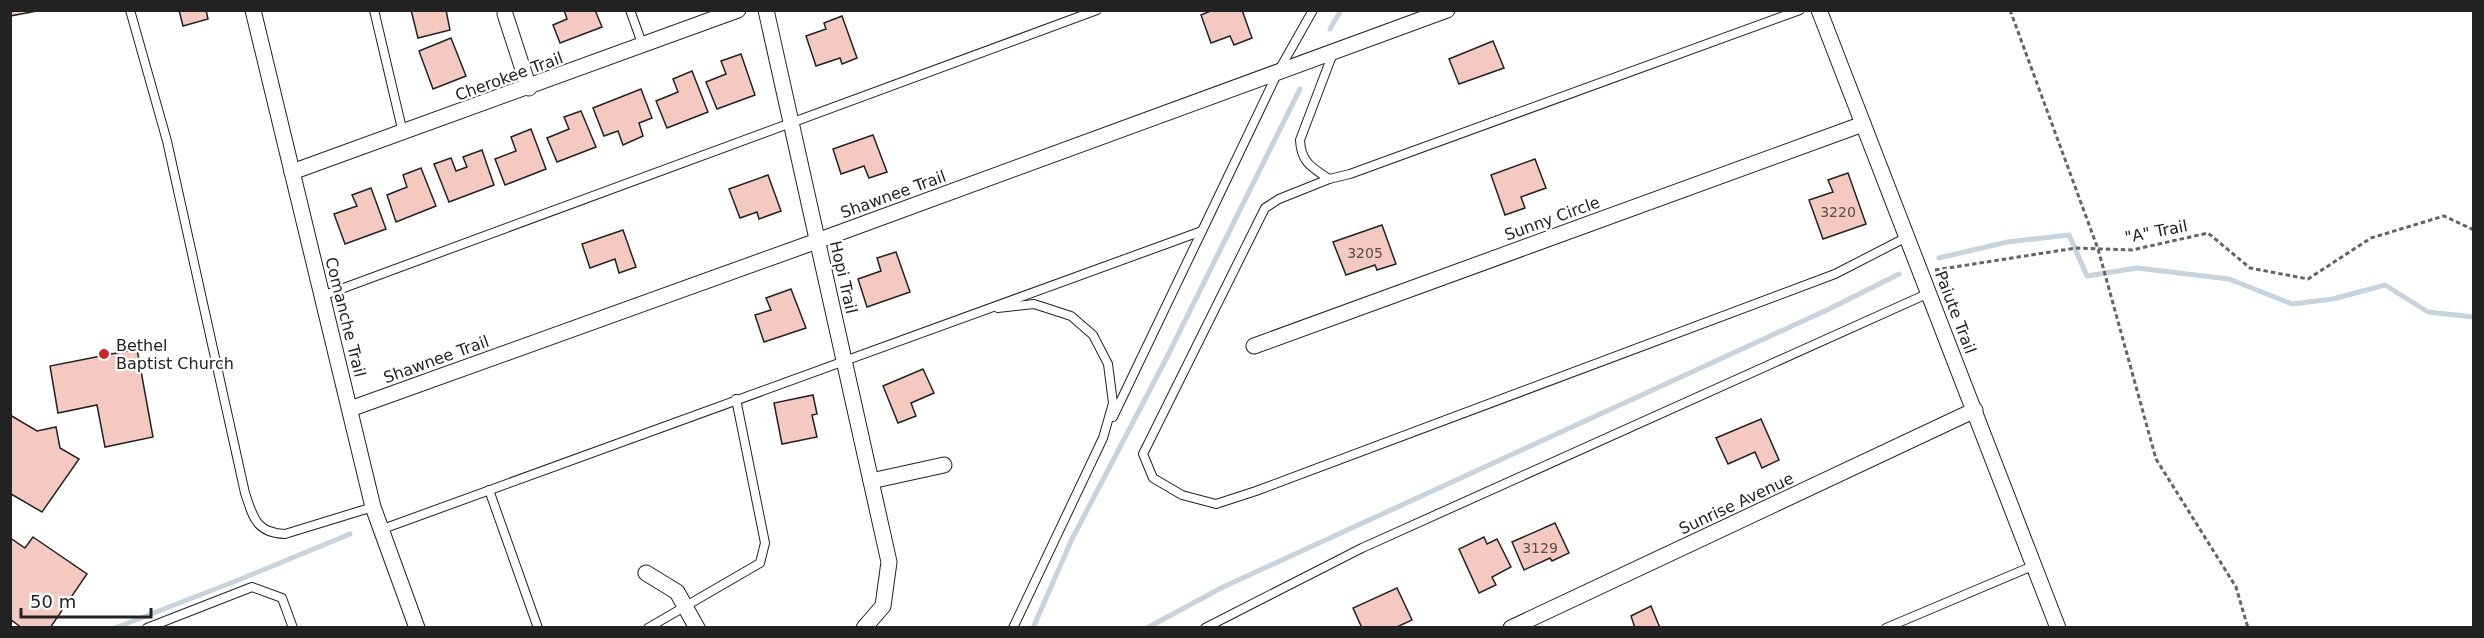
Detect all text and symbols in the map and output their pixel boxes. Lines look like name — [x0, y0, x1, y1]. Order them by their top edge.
street label: Cherokee Trail — [453, 48, 566, 105]
street label: Shawnee Trail — [838, 167, 948, 222]
street label: Sunny Circle — [1502, 192, 1602, 245]
house number: 3220 — [1820, 204, 1856, 220]
street label: "A" Trail — [2123, 216, 2189, 247]
street label: Hopi Trail — [826, 239, 861, 315]
house number: 3205 — [1347, 245, 1383, 261]
street label: Comanche Trail — [321, 255, 370, 379]
street label: Paiute Trail — [1931, 268, 1980, 356]
street label: Shawnee Trail — [381, 332, 491, 387]
place label: Bethel Baptist Church — [116, 336, 234, 373]
marker: Bethel Baptist Church — [97, 347, 111, 361]
street label: Sunrise Avenue — [1676, 469, 1796, 538]
house number: 3129 — [1522, 540, 1558, 556]
scale bar — [21, 581, 152, 619]
text: 50 m — [30, 591, 76, 612]

